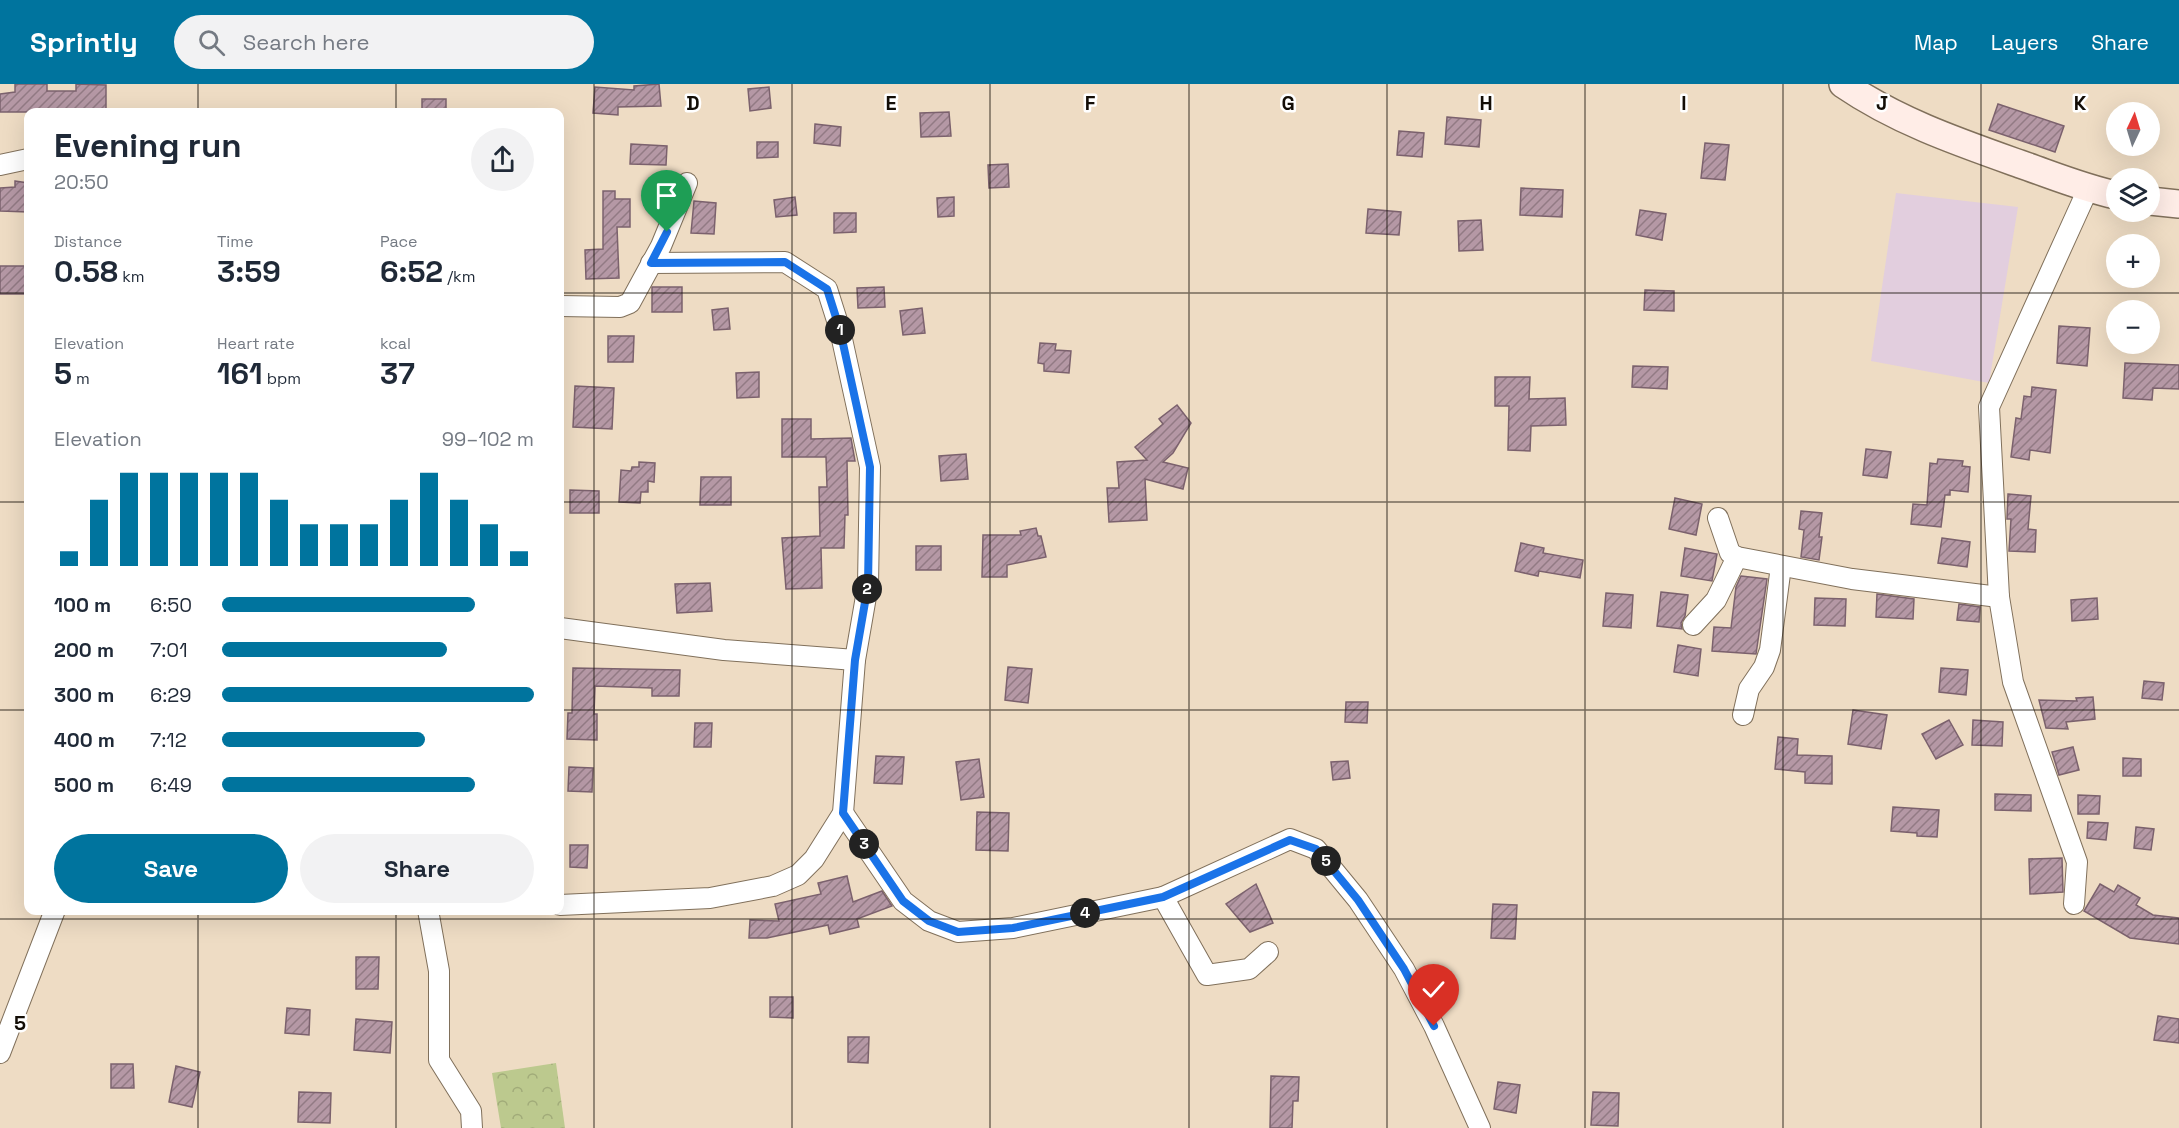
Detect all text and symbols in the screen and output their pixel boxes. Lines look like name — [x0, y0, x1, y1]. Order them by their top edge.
search box — [174, 15, 594, 69]
text: Sprintly — [30, 24, 138, 60]
icon: search — [195, 26, 228, 59]
text: Search here — [243, 28, 370, 56]
text: Map — [1914, 29, 1958, 56]
text: Layers — [1991, 29, 2058, 56]
text: Share — [2091, 29, 2149, 56]
text: D — [686, 90, 700, 116]
text: E — [885, 90, 897, 116]
text: F — [1085, 90, 1096, 116]
text: G — [1281, 90, 1295, 116]
text: H — [1479, 90, 1493, 116]
text: I — [1681, 90, 1687, 116]
text: J — [1876, 90, 1888, 116]
text: K — [2074, 90, 2087, 116]
north arrow — [2106, 102, 2160, 156]
map controls — [2106, 102, 2160, 354]
text: Evening run — [54, 125, 242, 167]
button: share — [471, 128, 534, 191]
button: layers — [2106, 168, 2160, 222]
text: 20:50 — [54, 169, 109, 195]
pin — [641, 170, 692, 232]
icon: arrive — [650, 179, 683, 212]
text: Distance — [54, 231, 122, 252]
text: Time — [217, 231, 253, 252]
text: Pace — [380, 231, 417, 252]
button: + — [2106, 234, 2160, 288]
text: 0.58 — [54, 252, 118, 291]
text: 3:59 — [217, 252, 281, 291]
text: 6:52 — [380, 252, 443, 291]
text: km — [118, 266, 145, 287]
text: /km — [443, 266, 475, 287]
button: − — [2106, 300, 2160, 354]
pin: 1 — [825, 315, 855, 345]
text: 1 — [836, 319, 844, 340]
text: Elevation — [54, 333, 124, 354]
text: Heart rate — [217, 333, 295, 354]
text: kcal — [380, 333, 411, 354]
text: 5 — [54, 354, 72, 393]
text: 161 — [217, 354, 263, 393]
text: 37 — [380, 354, 415, 393]
text: m — [72, 368, 90, 389]
text: bpm — [263, 368, 301, 389]
text: Elevation — [54, 426, 142, 452]
text: 99–102 m — [442, 426, 534, 452]
pin: 2 — [852, 574, 882, 604]
text: 2 — [862, 578, 872, 599]
text: 100 m — [54, 592, 111, 618]
text: 6:50 — [150, 592, 192, 618]
text: 200 m — [54, 637, 114, 663]
text: 7:01 — [150, 637, 188, 663]
text: 300 m — [54, 682, 114, 708]
text: 6:29 — [150, 682, 192, 708]
text: 400 m — [54, 727, 115, 753]
text: 7:12 — [150, 727, 187, 753]
text: 500 m — [54, 772, 114, 798]
text: 6:49 — [150, 772, 192, 798]
pin: 3 — [849, 829, 879, 859]
text: 3 — [859, 833, 869, 854]
button: Save — [54, 834, 288, 903]
button: Share — [300, 834, 534, 903]
pin: 5 — [1311, 846, 1341, 876]
text: 5 — [1321, 850, 1331, 871]
pin: 4 — [1070, 898, 1100, 928]
text: 4 — [1080, 902, 1090, 923]
pin — [1408, 964, 1459, 1026]
icon: check — [1417, 973, 1450, 1006]
text: 5 — [14, 1010, 26, 1036]

